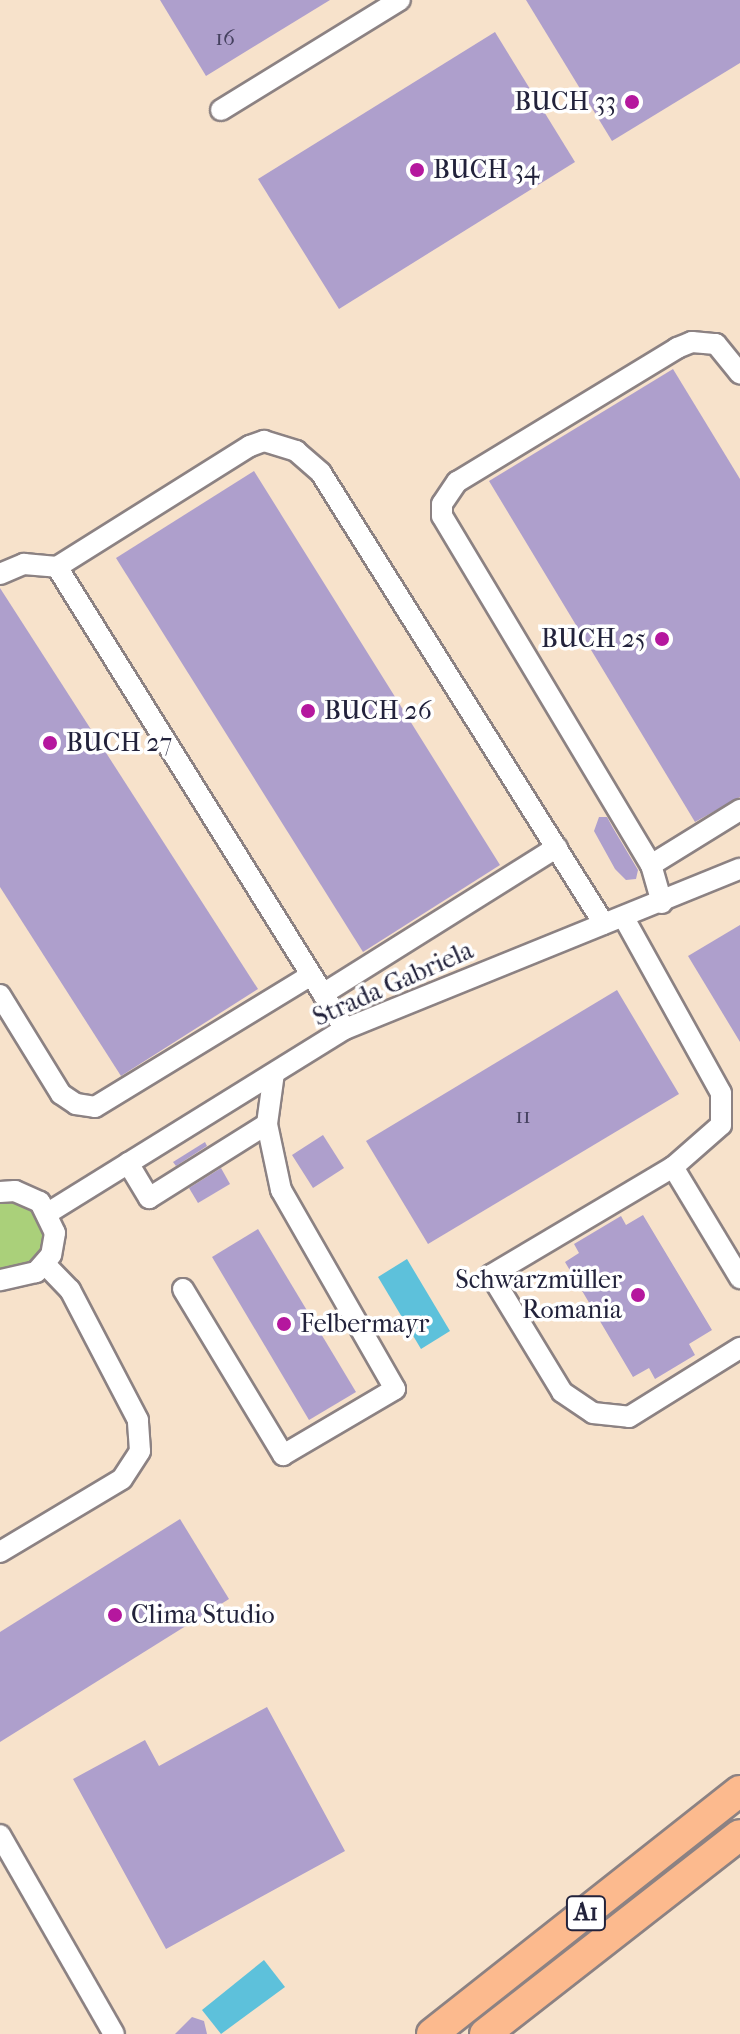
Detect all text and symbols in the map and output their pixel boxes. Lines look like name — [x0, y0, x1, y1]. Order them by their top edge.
house number: 16 — [215, 26, 235, 52]
place label: BUCH 33 — [514, 86, 616, 118]
marker: BUCH 33 — [623, 93, 641, 111]
place label: BUCH 34 — [433, 154, 539, 186]
marker: BUCH 34 — [408, 161, 426, 179]
place label: BUCH 25 — [541, 623, 646, 655]
marker: BUCH 25 — [653, 630, 671, 648]
place label: BUCH 26 — [324, 695, 432, 727]
marker: BUCH 26 — [299, 702, 317, 720]
place label: BUCH 27 — [66, 727, 172, 759]
marker: BUCH 27 — [41, 734, 59, 752]
street label: Strada Gabriela — [308, 935, 478, 1033]
house number: 11 — [515, 1104, 531, 1130]
place label: Schwarzmüller Romania — [455, 1264, 622, 1326]
marker: Schwarzmüller Romania — [629, 1286, 647, 1304]
place label: Felbermayr — [300, 1308, 429, 1340]
marker: Felbermayr — [275, 1315, 293, 1333]
place label: Clima Studio — [131, 1599, 275, 1631]
marker: Clima Studio — [106, 1606, 124, 1624]
road number: A1 — [564, 1893, 608, 1933]

